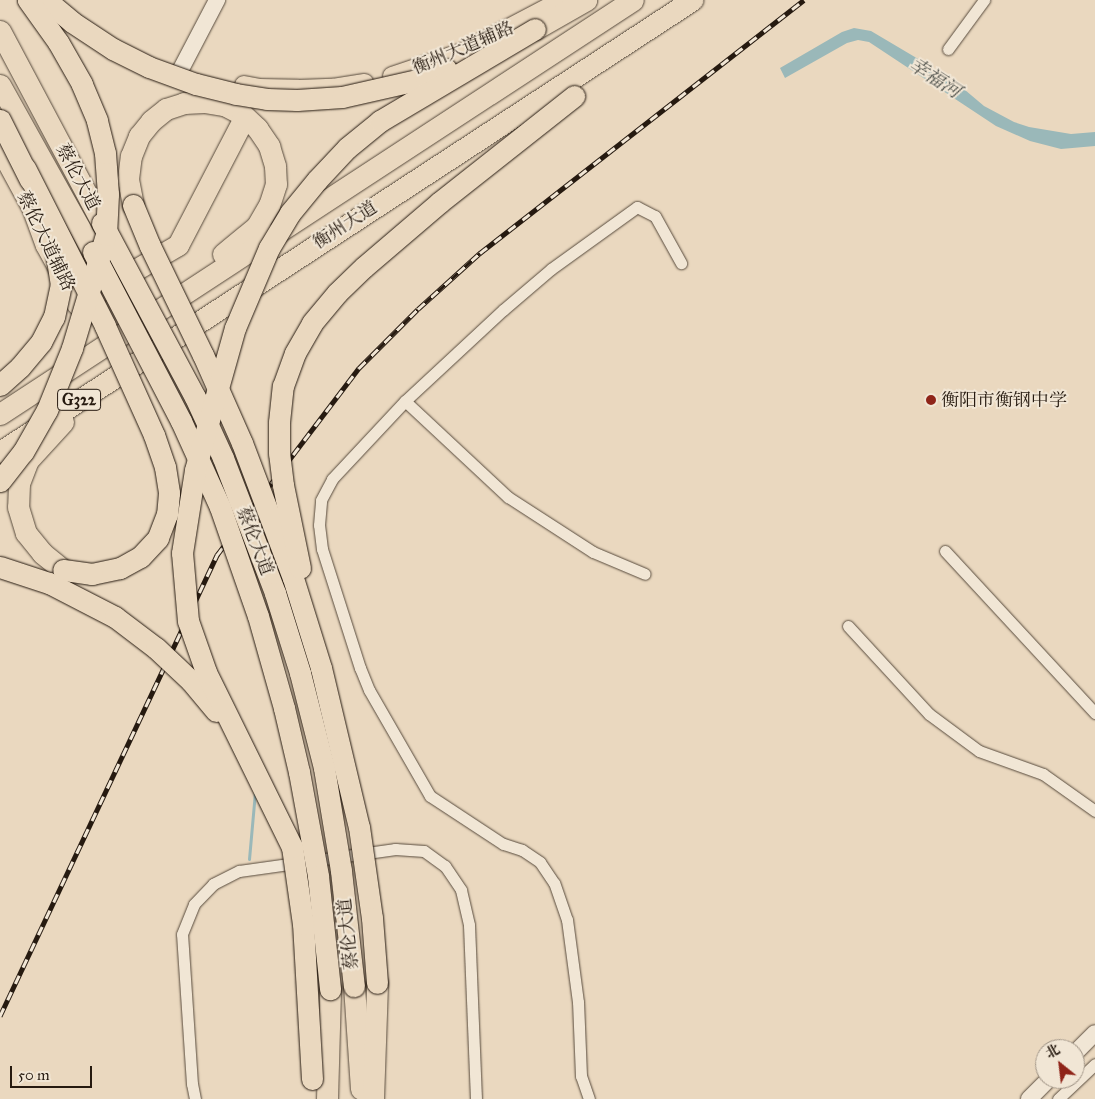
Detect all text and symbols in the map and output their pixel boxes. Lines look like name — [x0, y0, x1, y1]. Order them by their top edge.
street label: 衡州大道辅路 — [409, 17, 517, 79]
water label: 幸福河 — [905, 53, 965, 103]
street label: 蔡伦大道 — [52, 140, 104, 214]
street label: 蔡伦大道辅路 — [13, 188, 79, 294]
street label: 衡州大道 — [309, 196, 381, 254]
road number: G322 — [56, 386, 102, 414]
place label: 衡阳市衡钢中学 — [941, 389, 1067, 411]
marker: 衡阳市衡钢中学 — [925, 394, 937, 406]
street label: 蔡伦大道 — [232, 504, 278, 578]
street label: 蔡伦大道 — [333, 897, 363, 971]
north arrow — [1035, 1039, 1085, 1089]
text: 北 — [1043, 1040, 1063, 1062]
scale bar — [12, 1056, 95, 1088]
text: 50 m — [18, 1066, 50, 1084]

